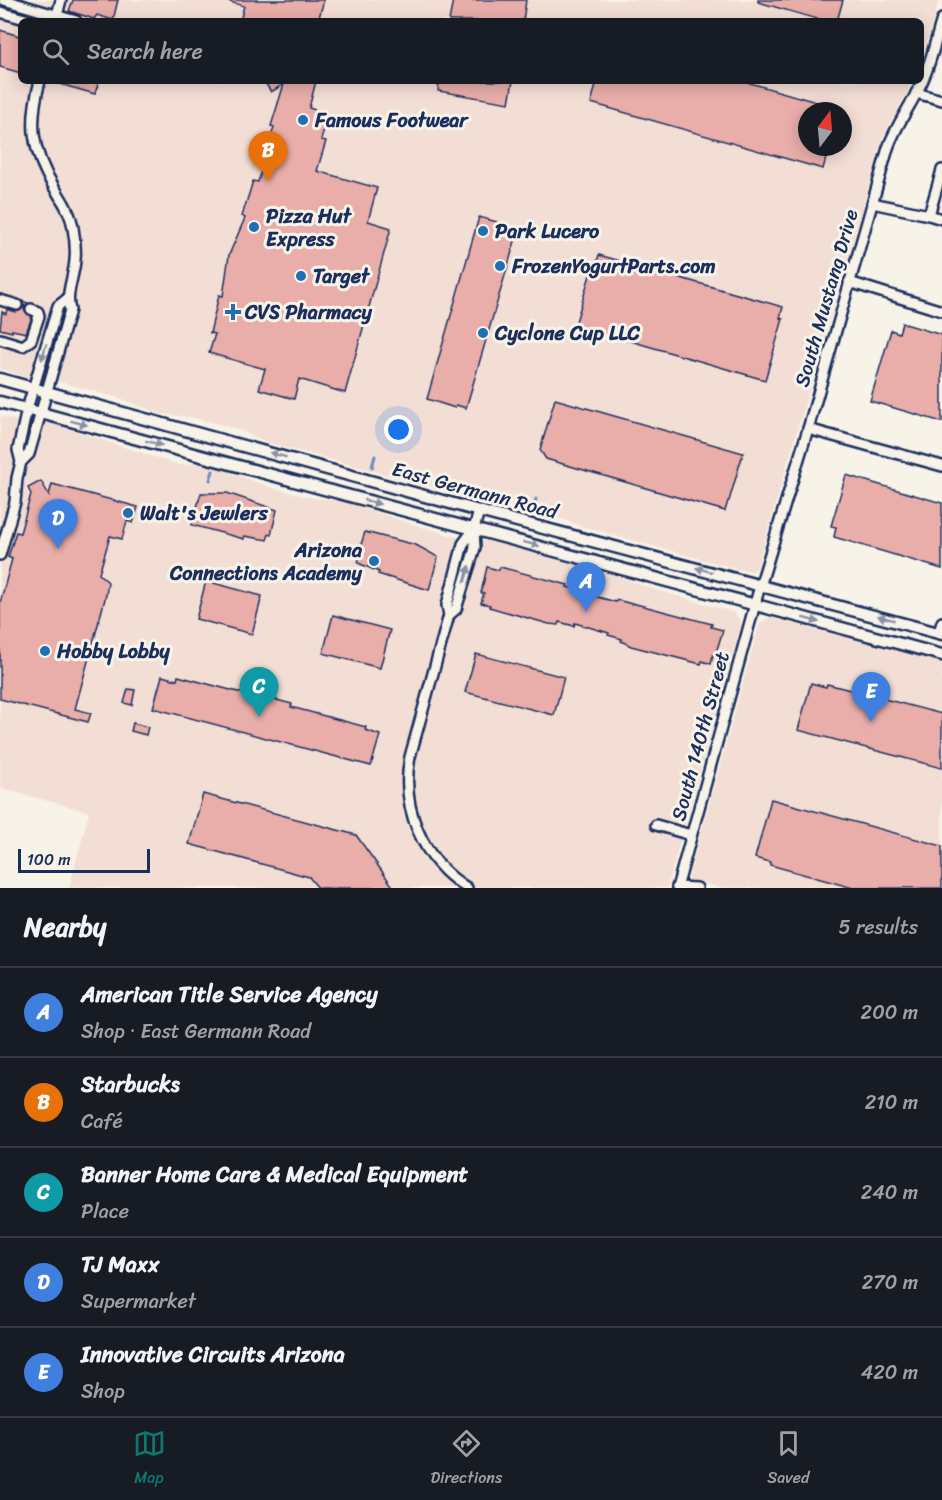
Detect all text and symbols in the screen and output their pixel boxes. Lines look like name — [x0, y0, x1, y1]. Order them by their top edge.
search box — [18, 18, 924, 84]
text: Search here — [87, 32, 203, 71]
icon: search — [39, 35, 72, 68]
north arrow — [798, 102, 852, 156]
place label: Famous Footwear — [314, 103, 469, 138]
marker: Famous Footwear — [296, 113, 310, 127]
pin: B — [248, 132, 288, 181]
place label: Pizza Hut Express — [266, 199, 353, 257]
street label: South Mustang Drive — [784, 205, 869, 391]
place label: Park Lucero — [495, 214, 600, 249]
marker: Pizza Hut Express — [247, 220, 261, 234]
marker: Park Lucero — [476, 224, 490, 238]
place label: FrozenYogurtParts.com — [511, 249, 716, 284]
place label: Target — [313, 259, 371, 294]
marker: FrozenYogurtParts.com — [493, 259, 507, 273]
marker: Target — [294, 269, 308, 283]
place label: CVS Pharmacy — [244, 295, 372, 330]
marker: CVS Pharmacy — [226, 305, 240, 319]
place label: Cyclone Cup LLC — [494, 316, 640, 351]
marker: Cyclone Cup LLC — [476, 326, 490, 340]
one-way arrow — [39, 343, 48, 361]
your location — [384, 415, 413, 444]
one-way arrow — [70, 418, 88, 428]
one-way arrow — [145, 439, 163, 448]
one-way arrow — [269, 450, 287, 459]
street label: East Germann Road — [388, 452, 563, 530]
place label: Walt's Jewlers — [140, 496, 268, 531]
one-way arrow — [363, 498, 381, 507]
pin: D — [38, 500, 78, 549]
marker: Walt's Jewlers — [121, 506, 135, 520]
place label: Arizona Connections Academy — [169, 533, 363, 591]
one-way arrow — [522, 540, 540, 549]
marker: Arizona Connections Academy — [367, 554, 381, 568]
pin: A — [566, 562, 606, 612]
one-way arrow — [695, 564, 713, 574]
one-way arrow — [463, 565, 472, 583]
one-way arrow — [876, 613, 895, 623]
one-way arrow — [802, 616, 820, 625]
place label: Hobby Lobby — [56, 634, 170, 669]
marker: Hobby Lobby — [38, 644, 52, 658]
street label: South 140th Street — [661, 647, 740, 825]
pin: C — [240, 668, 278, 717]
pin: E — [852, 672, 890, 722]
text: 100 m — [27, 845, 71, 874]
scale bar — [18, 846, 150, 874]
text: Nearby — [24, 904, 106, 950]
text: 5 results — [839, 910, 918, 945]
text: American Title Service Agency — [81, 975, 378, 1014]
text: A — [37, 995, 50, 1030]
text: 200 m — [861, 995, 918, 1030]
text: Shop · East Germann Road — [81, 1014, 311, 1049]
text: Starbucks — [81, 1065, 180, 1104]
text: B — [37, 1085, 50, 1120]
text: 210 m — [865, 1085, 918, 1120]
text: Café — [81, 1104, 123, 1139]
text: Banner Home Care & Medical Equipment — [81, 1155, 468, 1194]
text: C — [37, 1175, 50, 1210]
text: 240 m — [861, 1175, 918, 1210]
text: Place — [81, 1194, 129, 1229]
text: TJ Maxx — [81, 1245, 159, 1284]
text: D — [38, 1265, 49, 1300]
text: 270 m — [862, 1265, 918, 1300]
text: Supermarket — [81, 1284, 196, 1319]
text: Innovative Circuits Arizona — [81, 1335, 345, 1374]
text: E — [38, 1355, 49, 1390]
text: 420 m — [861, 1355, 918, 1390]
text: Shop — [81, 1374, 125, 1409]
tab: Map — [133, 1427, 166, 1492]
tab: Directions — [431, 1427, 502, 1492]
tab: Saved — [767, 1427, 809, 1492]

